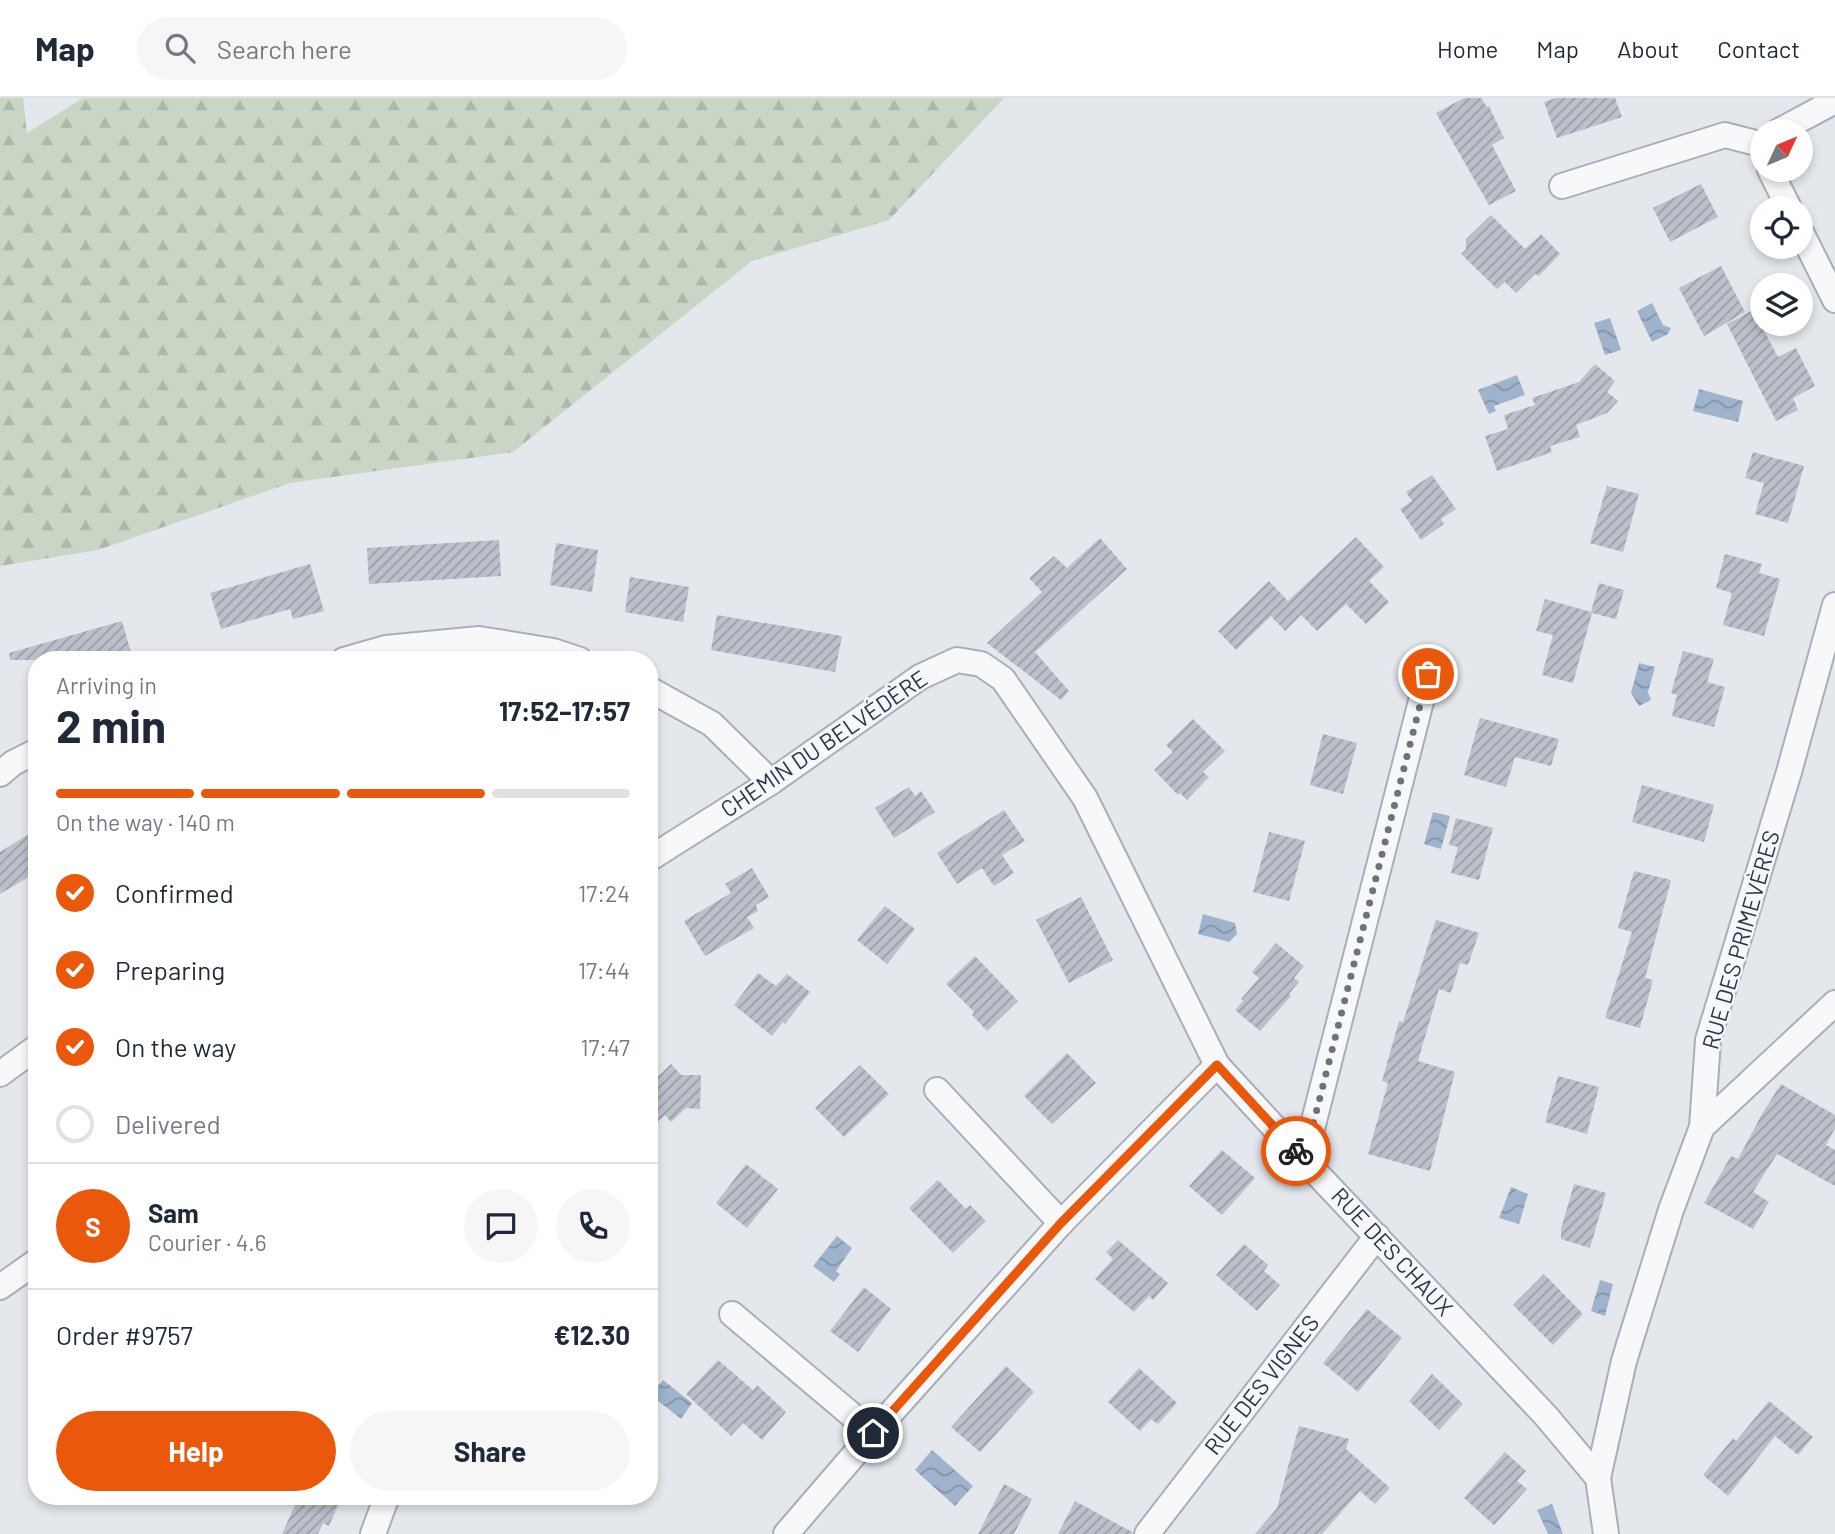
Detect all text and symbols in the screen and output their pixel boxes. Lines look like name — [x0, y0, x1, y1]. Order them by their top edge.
search box — [137, 17, 627, 80]
text: Map — [35, 28, 95, 68]
icon: search — [161, 29, 199, 67]
text: Search here — [217, 33, 352, 64]
text: Home — [1437, 34, 1498, 63]
text: Map — [1536, 34, 1579, 63]
text: About — [1617, 34, 1679, 63]
text: Contact — [1717, 34, 1800, 63]
north arrow — [1750, 119, 1813, 182]
map controls — [1750, 119, 1813, 336]
button: locate — [1750, 196, 1813, 259]
button: layers — [1750, 273, 1813, 336]
pin — [1398, 644, 1458, 704]
icon: bag — [1409, 655, 1447, 693]
street label: CHEMIN DU BELVÉDÈRE — [715, 664, 932, 823]
text: Arriving in — [56, 671, 157, 699]
text: 17:52–17:57 — [499, 695, 630, 726]
text: 2 min — [56, 697, 166, 752]
text: On the way · 140 m — [56, 808, 235, 836]
street label: RUE DES PRIMEVÈRES — [1695, 827, 1785, 1052]
icon: check — [56, 874, 94, 912]
text: Confirmed — [115, 877, 234, 908]
text: 17:24 — [578, 879, 630, 907]
icon: check — [56, 951, 94, 989]
text: Preparing — [115, 954, 225, 985]
text: 17:44 — [578, 956, 630, 984]
icon: check — [56, 1028, 94, 1066]
text: On the way — [115, 1031, 236, 1062]
text: 17:47 — [580, 1033, 630, 1061]
text: Delivered — [115, 1108, 221, 1139]
courier — [1261, 1116, 1331, 1186]
icon: bike — [1277, 1132, 1315, 1170]
street label: RUE DES CHAUX — [1326, 1181, 1459, 1321]
button: chat — [464, 1189, 538, 1263]
button: phone — [556, 1189, 630, 1263]
text: Sam — [148, 1197, 199, 1228]
text: S — [85, 1211, 101, 1242]
text: Courier · 4.6 — [148, 1228, 267, 1256]
street label: RUE DES VIGNES — [1198, 1309, 1325, 1460]
text: Order #9757 — [56, 1319, 193, 1350]
text: €12.30 — [554, 1319, 630, 1350]
pin — [843, 1403, 903, 1463]
button: Help — [56, 1411, 336, 1491]
button: Share — [350, 1411, 630, 1491]
icon: home — [854, 1414, 892, 1452]

